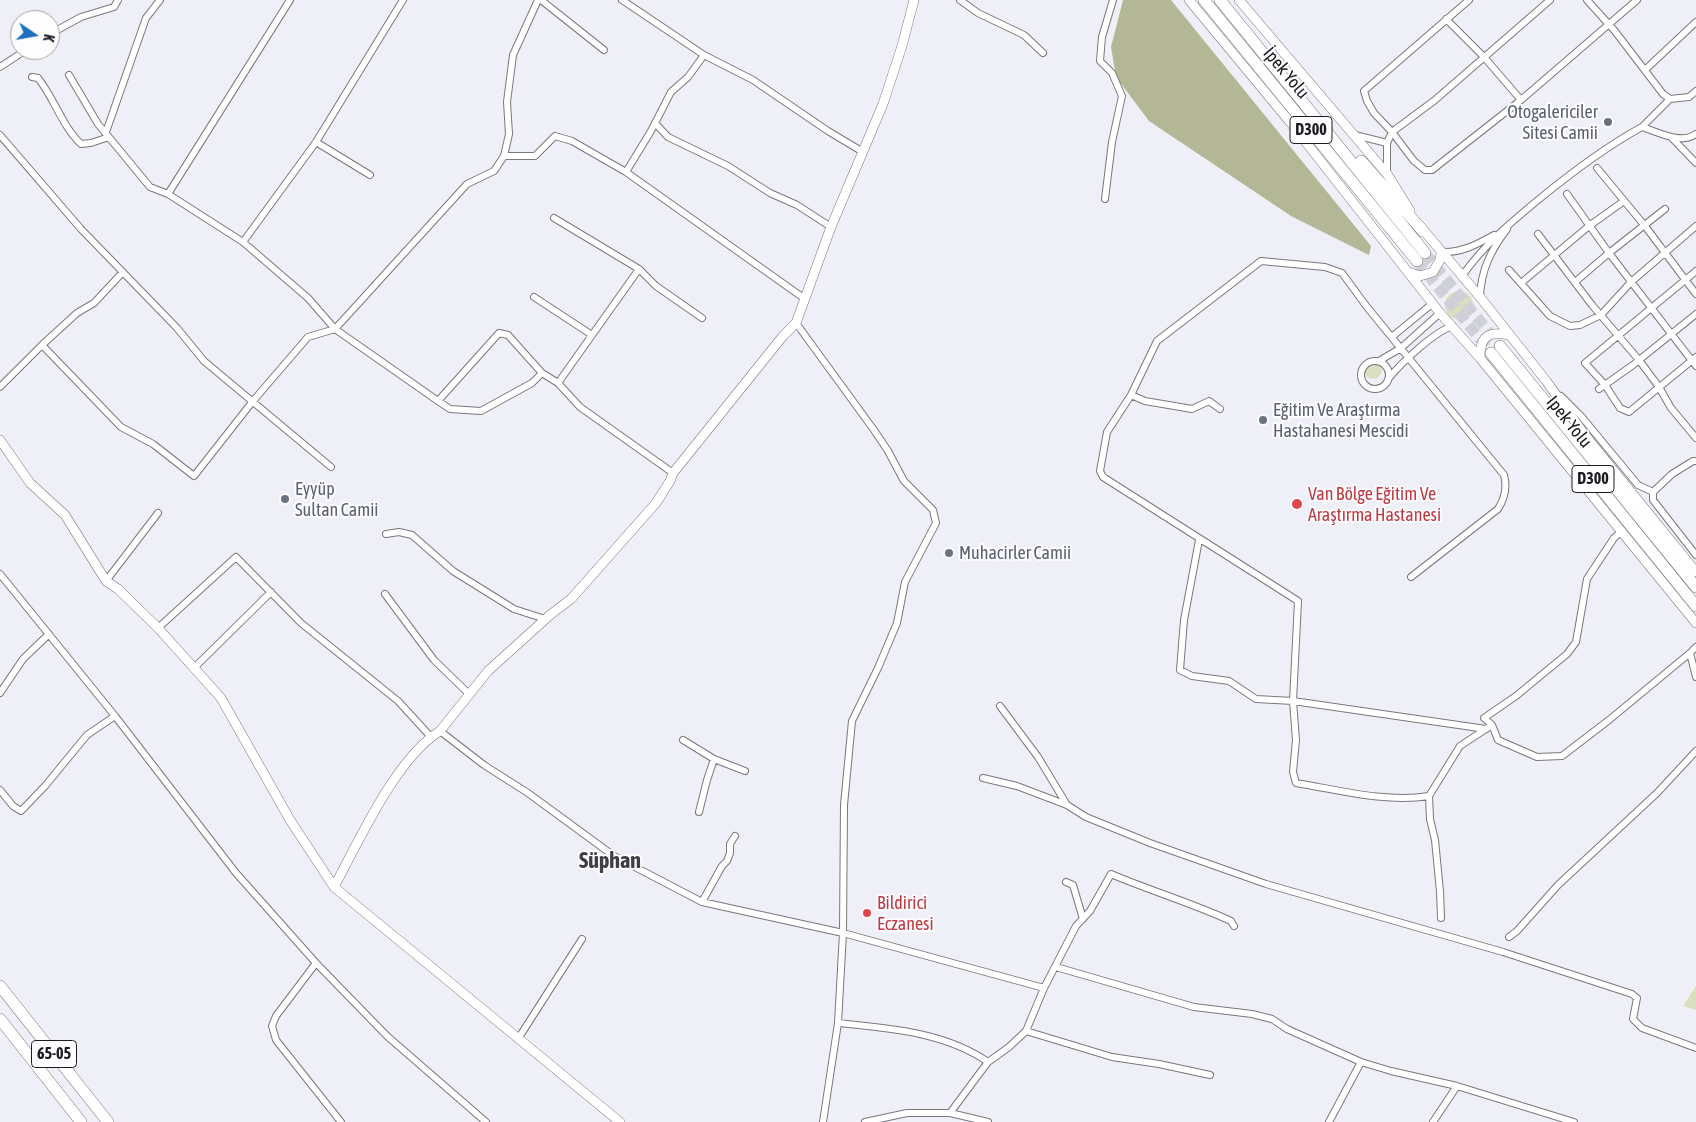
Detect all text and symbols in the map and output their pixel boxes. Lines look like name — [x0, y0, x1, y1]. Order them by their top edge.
north arrow — [10, 10, 60, 60]
text: K — [40, 33, 57, 43]
street label: İpek Yolu — [1258, 43, 1314, 103]
place label: Otogalericiler Sitesi Camii — [1507, 101, 1598, 144]
road number: D300 — [1290, 116, 1332, 144]
marker: Otogalericiler Sitesi Camii — [1602, 116, 1614, 128]
street label: Ipek Yolu — [1542, 392, 1596, 452]
place label: Eğitim Ve Araştırma Hastahanesi Mescidi — [1273, 399, 1409, 442]
marker: Eğitim Ve Araştırma Hastahanesi Mescidi — [1257, 414, 1269, 426]
road number: D300 — [1572, 466, 1614, 492]
place label: Eyyüp Sultan Camii — [295, 478, 378, 520]
place label: Van Bölge Eğitim Ve Araştırma Hastanesi — [1308, 483, 1441, 526]
marker: Eyyüp Sultan Camii — [279, 493, 291, 505]
marker: Van Bölge Eğitim Ve Araştırma Hastanesi — [1290, 497, 1304, 511]
place label: Muhacirler Camii — [959, 542, 1071, 564]
marker: Muhacirler Camii — [943, 547, 955, 559]
district label: Süphan — [579, 848, 641, 874]
place label: Bildirici Eczanesi — [877, 892, 934, 934]
marker: Bildirici Eczanesi — [861, 907, 873, 919]
road number: 65-05 — [32, 1040, 76, 1068]

